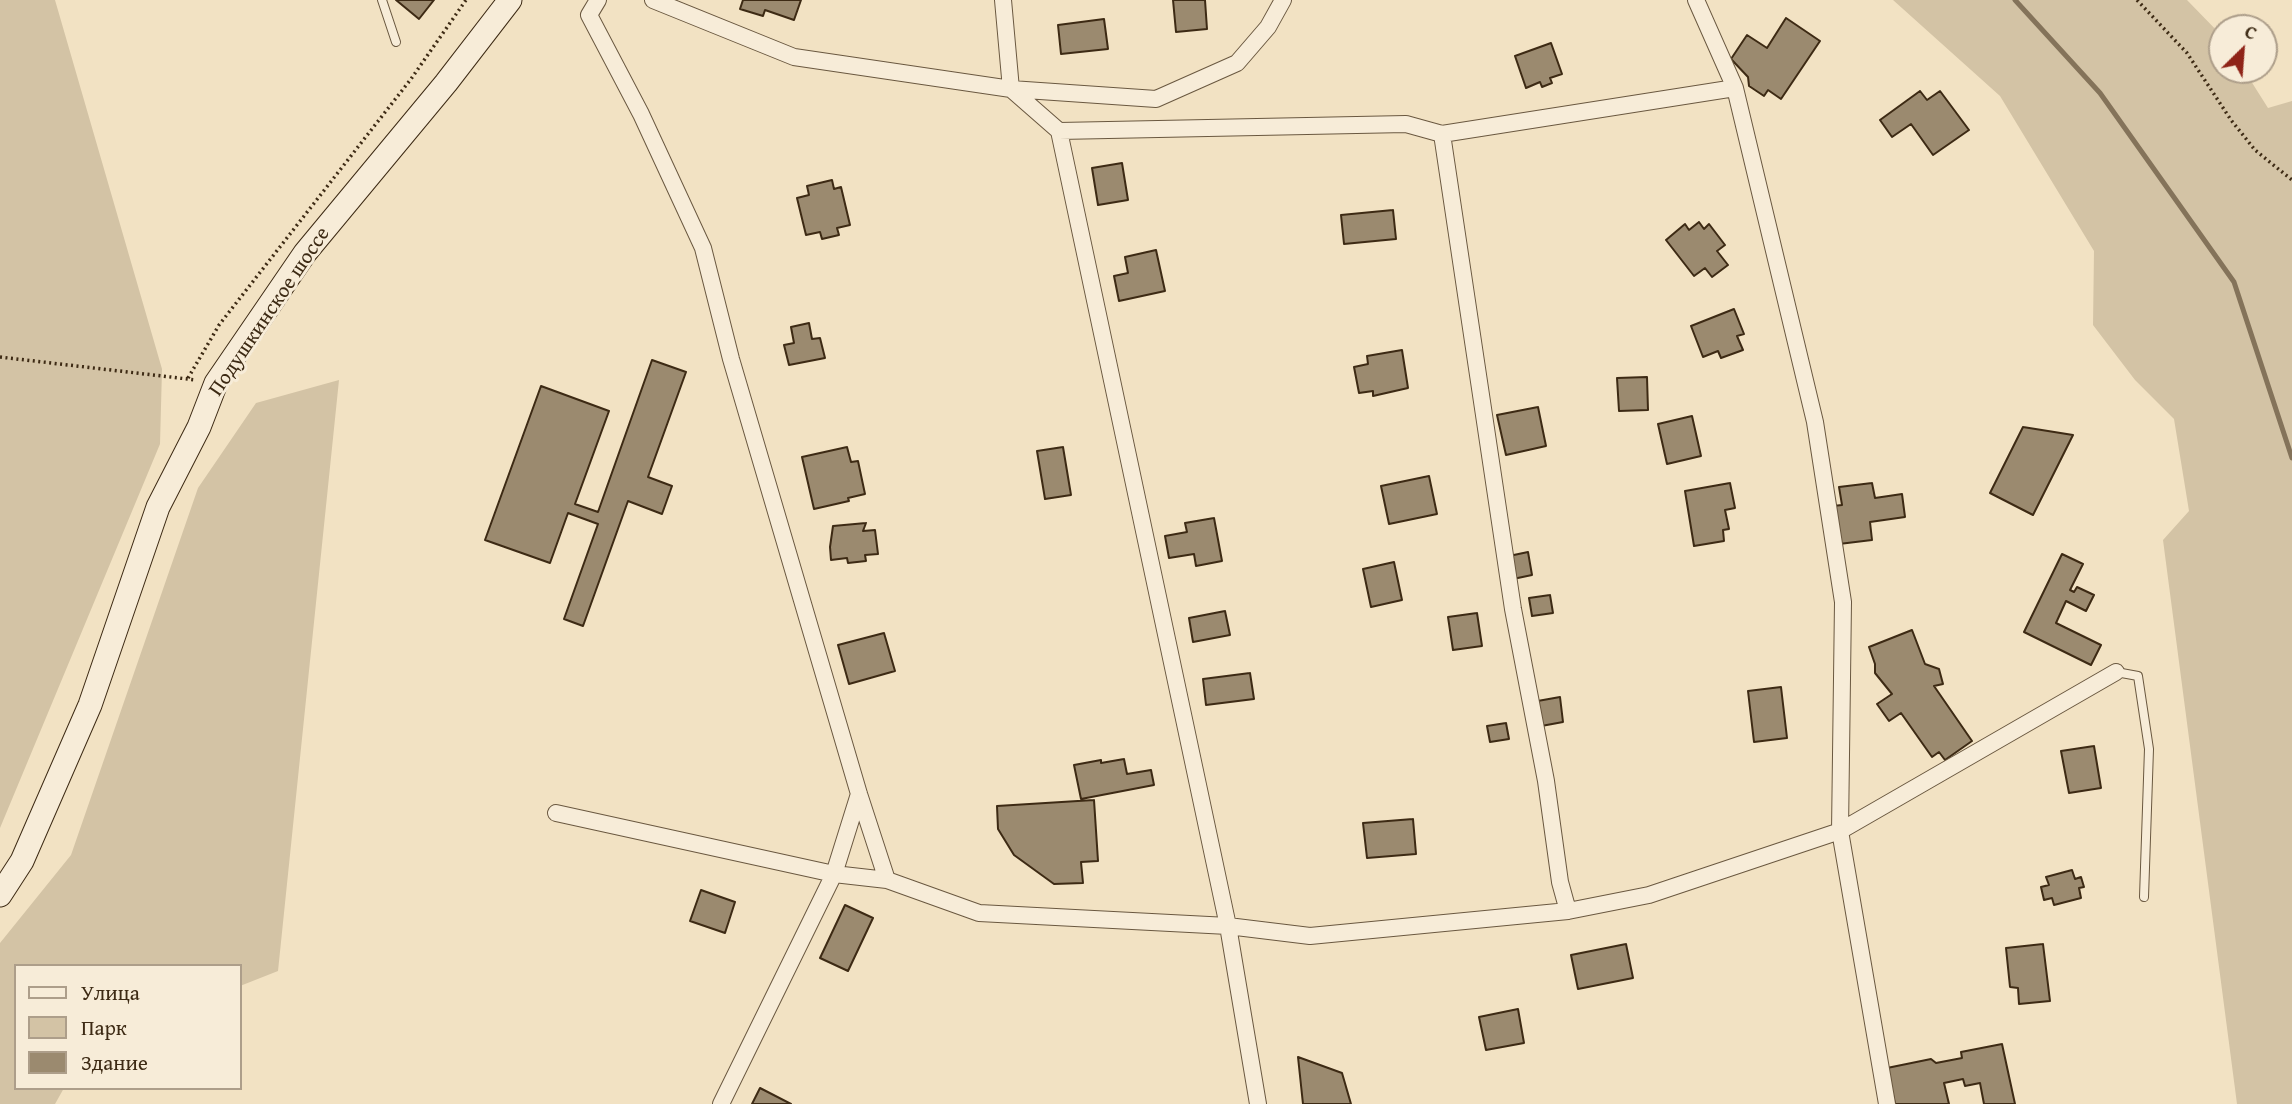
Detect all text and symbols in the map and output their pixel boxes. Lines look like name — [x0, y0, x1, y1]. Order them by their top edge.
north arrow — [2208, 14, 2278, 84]
text: С — [2240, 17, 2262, 47]
street label: Подушкинское шоссе — [204, 223, 336, 401]
legend — [14, 964, 242, 1090]
text: Улица — [81, 977, 140, 1008]
text: Парк — [81, 1012, 127, 1043]
text: Здание — [81, 1047, 148, 1078]

